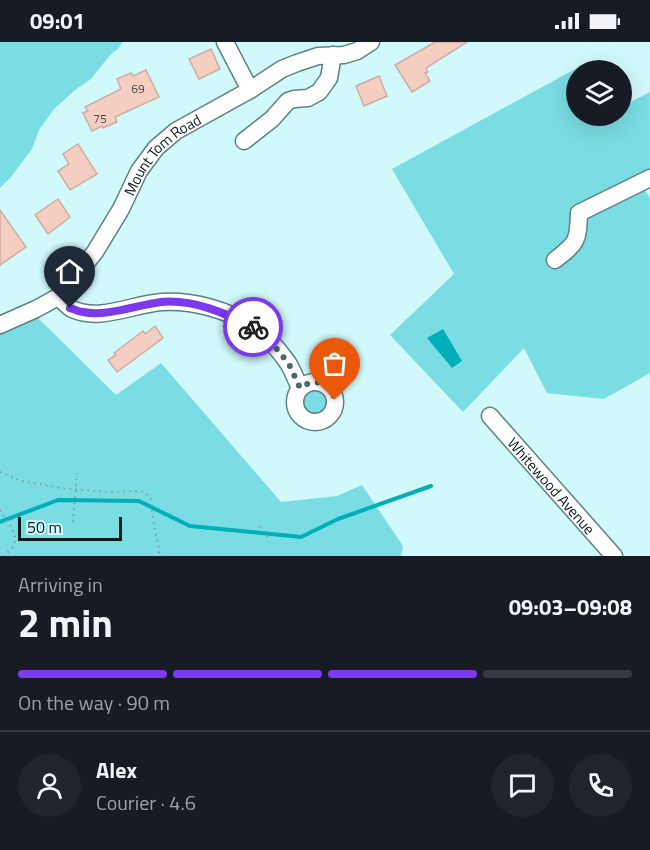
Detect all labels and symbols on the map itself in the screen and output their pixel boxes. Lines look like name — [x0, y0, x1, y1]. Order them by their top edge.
house number: 69 — [131, 79, 145, 98]
street label: Mount Tom Road — [118, 108, 205, 199]
house number: 75 — [93, 109, 107, 128]
pin — [44, 246, 95, 308]
courier — [223, 297, 283, 357]
pin — [309, 338, 360, 400]
street label: Whitewood Avenue — [502, 432, 601, 539]
scale bar — [18, 514, 122, 541]

